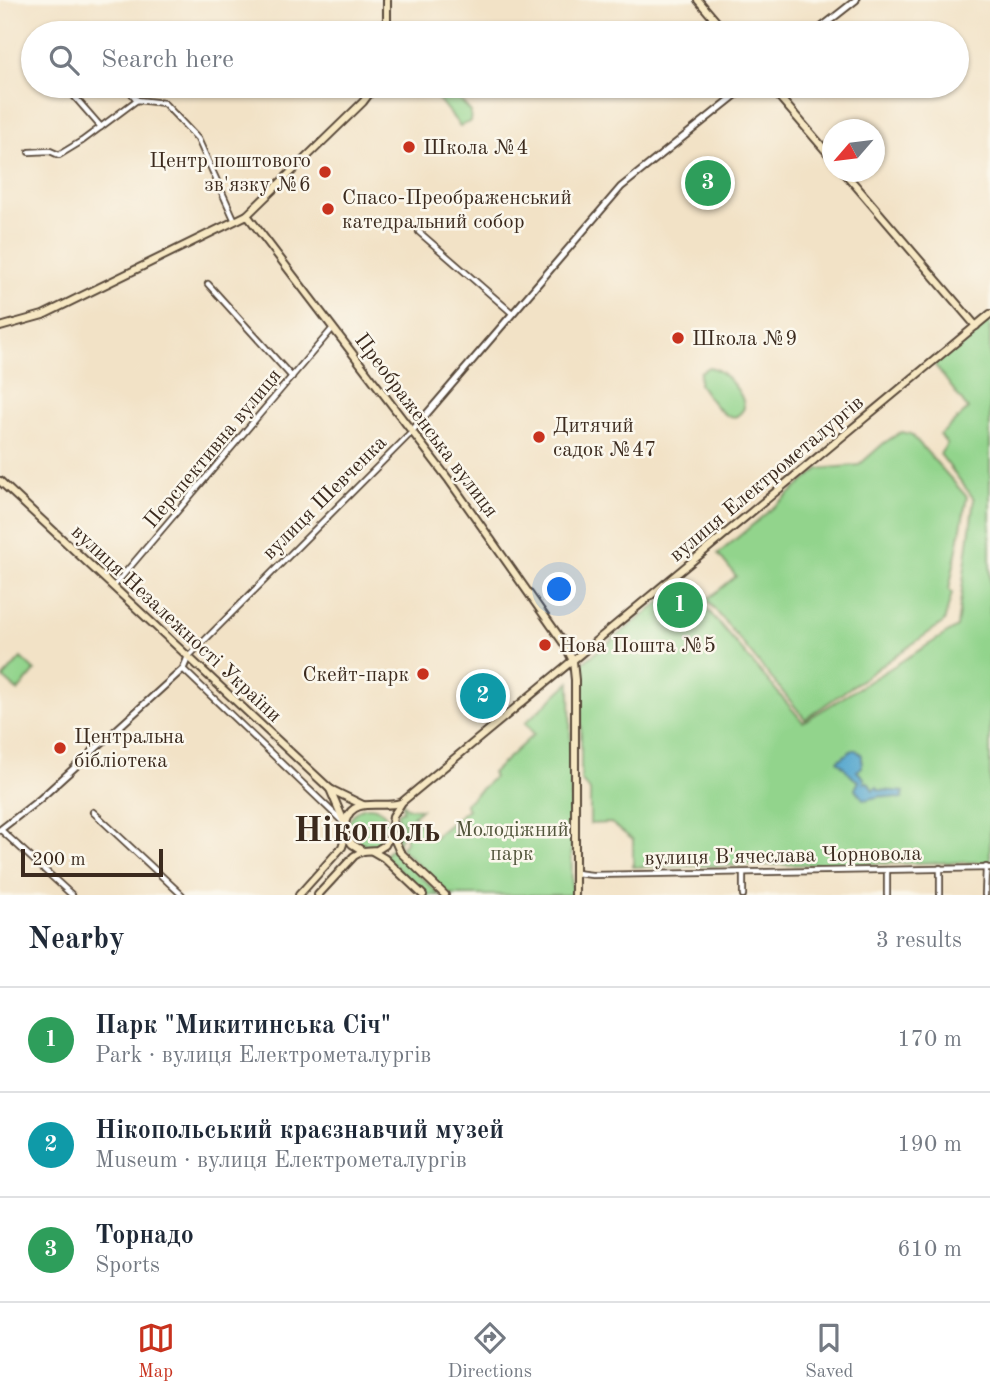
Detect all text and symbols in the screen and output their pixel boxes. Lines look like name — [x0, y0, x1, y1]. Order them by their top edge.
search box — [21, 21, 969, 98]
icon: search — [45, 41, 83, 79]
text: Search here — [101, 47, 234, 73]
north arrow — [822, 119, 885, 182]
place label: Школа №4 — [423, 138, 529, 159]
marker: Школа №4 — [401, 139, 417, 155]
place label: Центр поштового зв'язку №6 — [149, 151, 311, 196]
pin: 3 — [685, 157, 731, 209]
marker: Центр поштового зв'язку №6 — [317, 164, 333, 180]
place label: Спасо-Преображенський катедральний собор — [342, 188, 572, 233]
marker: Спасо-Преображенський катедральний собор — [320, 201, 336, 217]
place label: Школа №9 — [692, 329, 798, 350]
street label: Преображенська вулиця — [350, 330, 502, 522]
marker: Школа №9 — [670, 330, 686, 346]
street label: Перспективна вулиця — [140, 365, 286, 533]
street label: вулиця Електрометалургів — [666, 392, 868, 566]
place label: Дитячий садок №47 — [553, 416, 656, 461]
marker: Дитячий садок №47 — [531, 429, 547, 445]
street label: вулиця Шевченка — [259, 432, 391, 564]
street label: вулиця Незалежності України — [67, 521, 285, 727]
your location — [542, 572, 576, 606]
pin: 1 — [657, 579, 703, 631]
place label: Нова Пошта №5 — [559, 636, 716, 657]
marker: Нова Пошта №5 — [537, 637, 553, 653]
place label: Скейт-парк — [302, 665, 409, 686]
marker: Скейт-парк — [415, 666, 431, 682]
pin: 2 — [460, 670, 506, 722]
place label: Центральна бібліотека — [74, 727, 184, 772]
marker: Центральна бібліотека — [52, 740, 68, 756]
district label: Нікополь — [293, 814, 441, 849]
park label: Молодіжний парк — [455, 820, 569, 865]
street label: вулиця В'ячеслава Чорновола — [644, 844, 922, 869]
scale bar — [21, 846, 163, 878]
text: 200 m — [32, 851, 85, 870]
text: Nearby — [28, 925, 125, 955]
text: 3 results — [876, 929, 962, 952]
text: Парк "Микитинська Січ" — [95, 1013, 391, 1039]
text: 1 — [44, 1028, 58, 1051]
text: 170 m — [897, 1028, 962, 1051]
text: Park · вулиця Електрометалургів — [95, 1044, 431, 1067]
text: Нiкопольський краєзнавчий музей — [95, 1118, 504, 1144]
text: 2 — [44, 1133, 58, 1156]
text: 190 m — [897, 1133, 962, 1156]
text: Museum · вулиця Електрометалургів — [95, 1149, 467, 1172]
text: Торнадо — [95, 1223, 194, 1249]
text: 3 — [44, 1238, 58, 1261]
text: 610 m — [897, 1238, 962, 1261]
text: Sports — [95, 1254, 160, 1277]
tab: Map — [137, 1319, 175, 1384]
tab: Directions — [448, 1319, 532, 1384]
tab: Saved — [805, 1319, 853, 1384]

